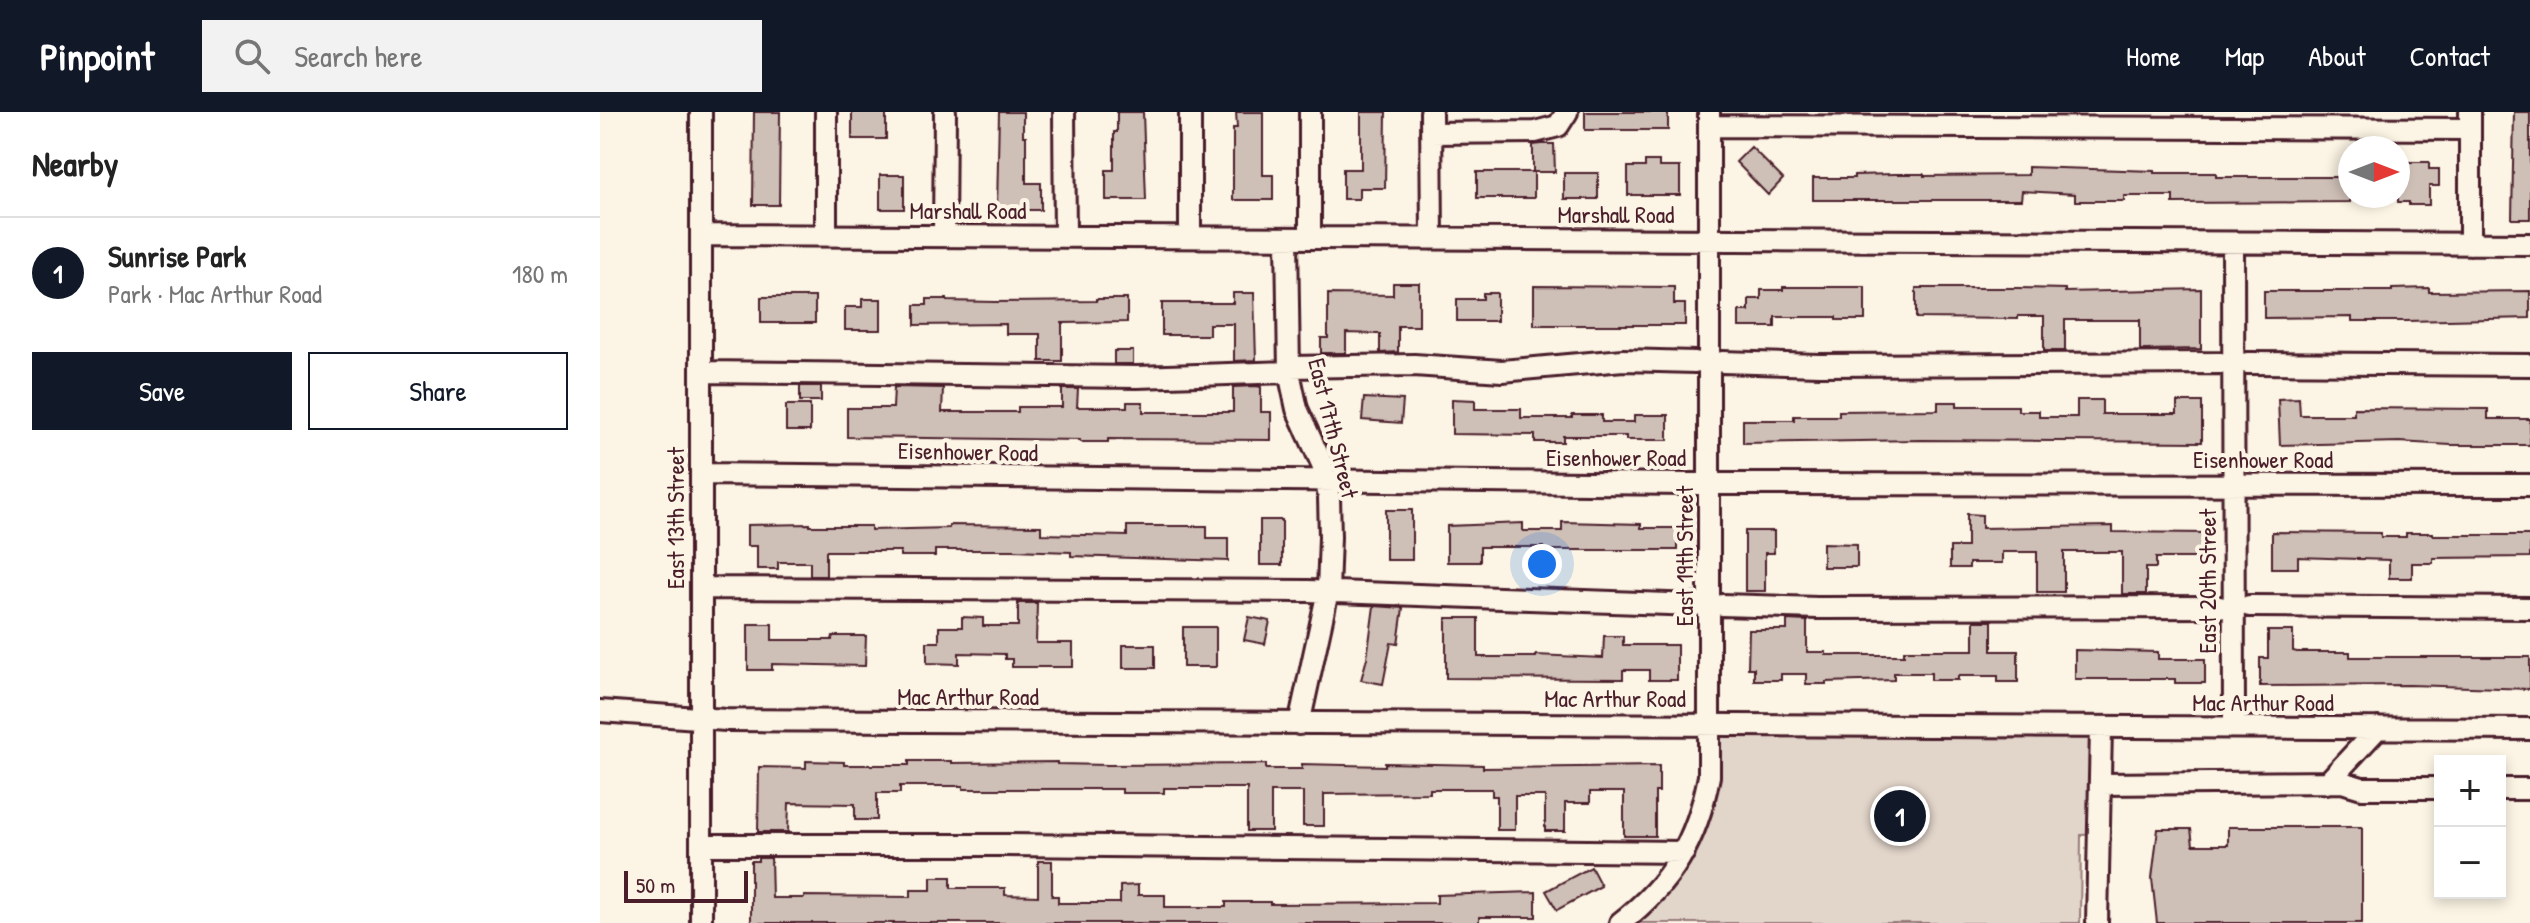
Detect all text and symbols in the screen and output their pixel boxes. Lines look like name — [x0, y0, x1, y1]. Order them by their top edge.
search box — [202, 20, 762, 92]
text: Pinpoint — [40, 30, 154, 82]
icon: search — [230, 34, 274, 78]
text: Search here — [294, 36, 423, 76]
text: Home — [2126, 37, 2181, 75]
text: Map — [2225, 37, 2264, 75]
text: About — [2308, 37, 2366, 75]
text: Contact — [2410, 37, 2490, 75]
north arrow — [2338, 136, 2410, 208]
text: Nearby — [32, 141, 118, 187]
street label: Marshall Road — [910, 194, 1026, 226]
street label: Marshall Road — [1558, 198, 1674, 230]
text: Sunrise Park — [108, 236, 246, 276]
text: 1 — [53, 256, 63, 291]
text: 180 m — [512, 256, 568, 291]
text: Park · Mac Arthur Road — [108, 276, 322, 311]
button: Save — [32, 352, 292, 430]
button: Share — [308, 352, 568, 430]
street label: East 17th Street — [1301, 355, 1367, 502]
street label: Eisenhower Road — [898, 434, 1038, 468]
street label: Eisenhower Road — [1546, 441, 1686, 473]
street label: Eisenhower Road — [2193, 443, 2333, 475]
street label: East 13th Street — [659, 446, 691, 589]
street label: East 19th Street — [1668, 485, 1700, 626]
street label: East 20th Street — [2191, 508, 2223, 653]
your location — [1522, 544, 1562, 584]
street label: Mac Arthur Road — [897, 680, 1039, 712]
street label: Mac Arthur Road — [1544, 682, 1686, 714]
street label: Mac Arthur Road — [2192, 686, 2334, 718]
map controls — [2434, 755, 2506, 899]
button: + — [2434, 755, 2506, 827]
pin: 1 — [1874, 786, 1926, 846]
button: − — [2434, 827, 2506, 899]
scale bar — [624, 867, 748, 903]
text: 50 m — [636, 870, 675, 900]

